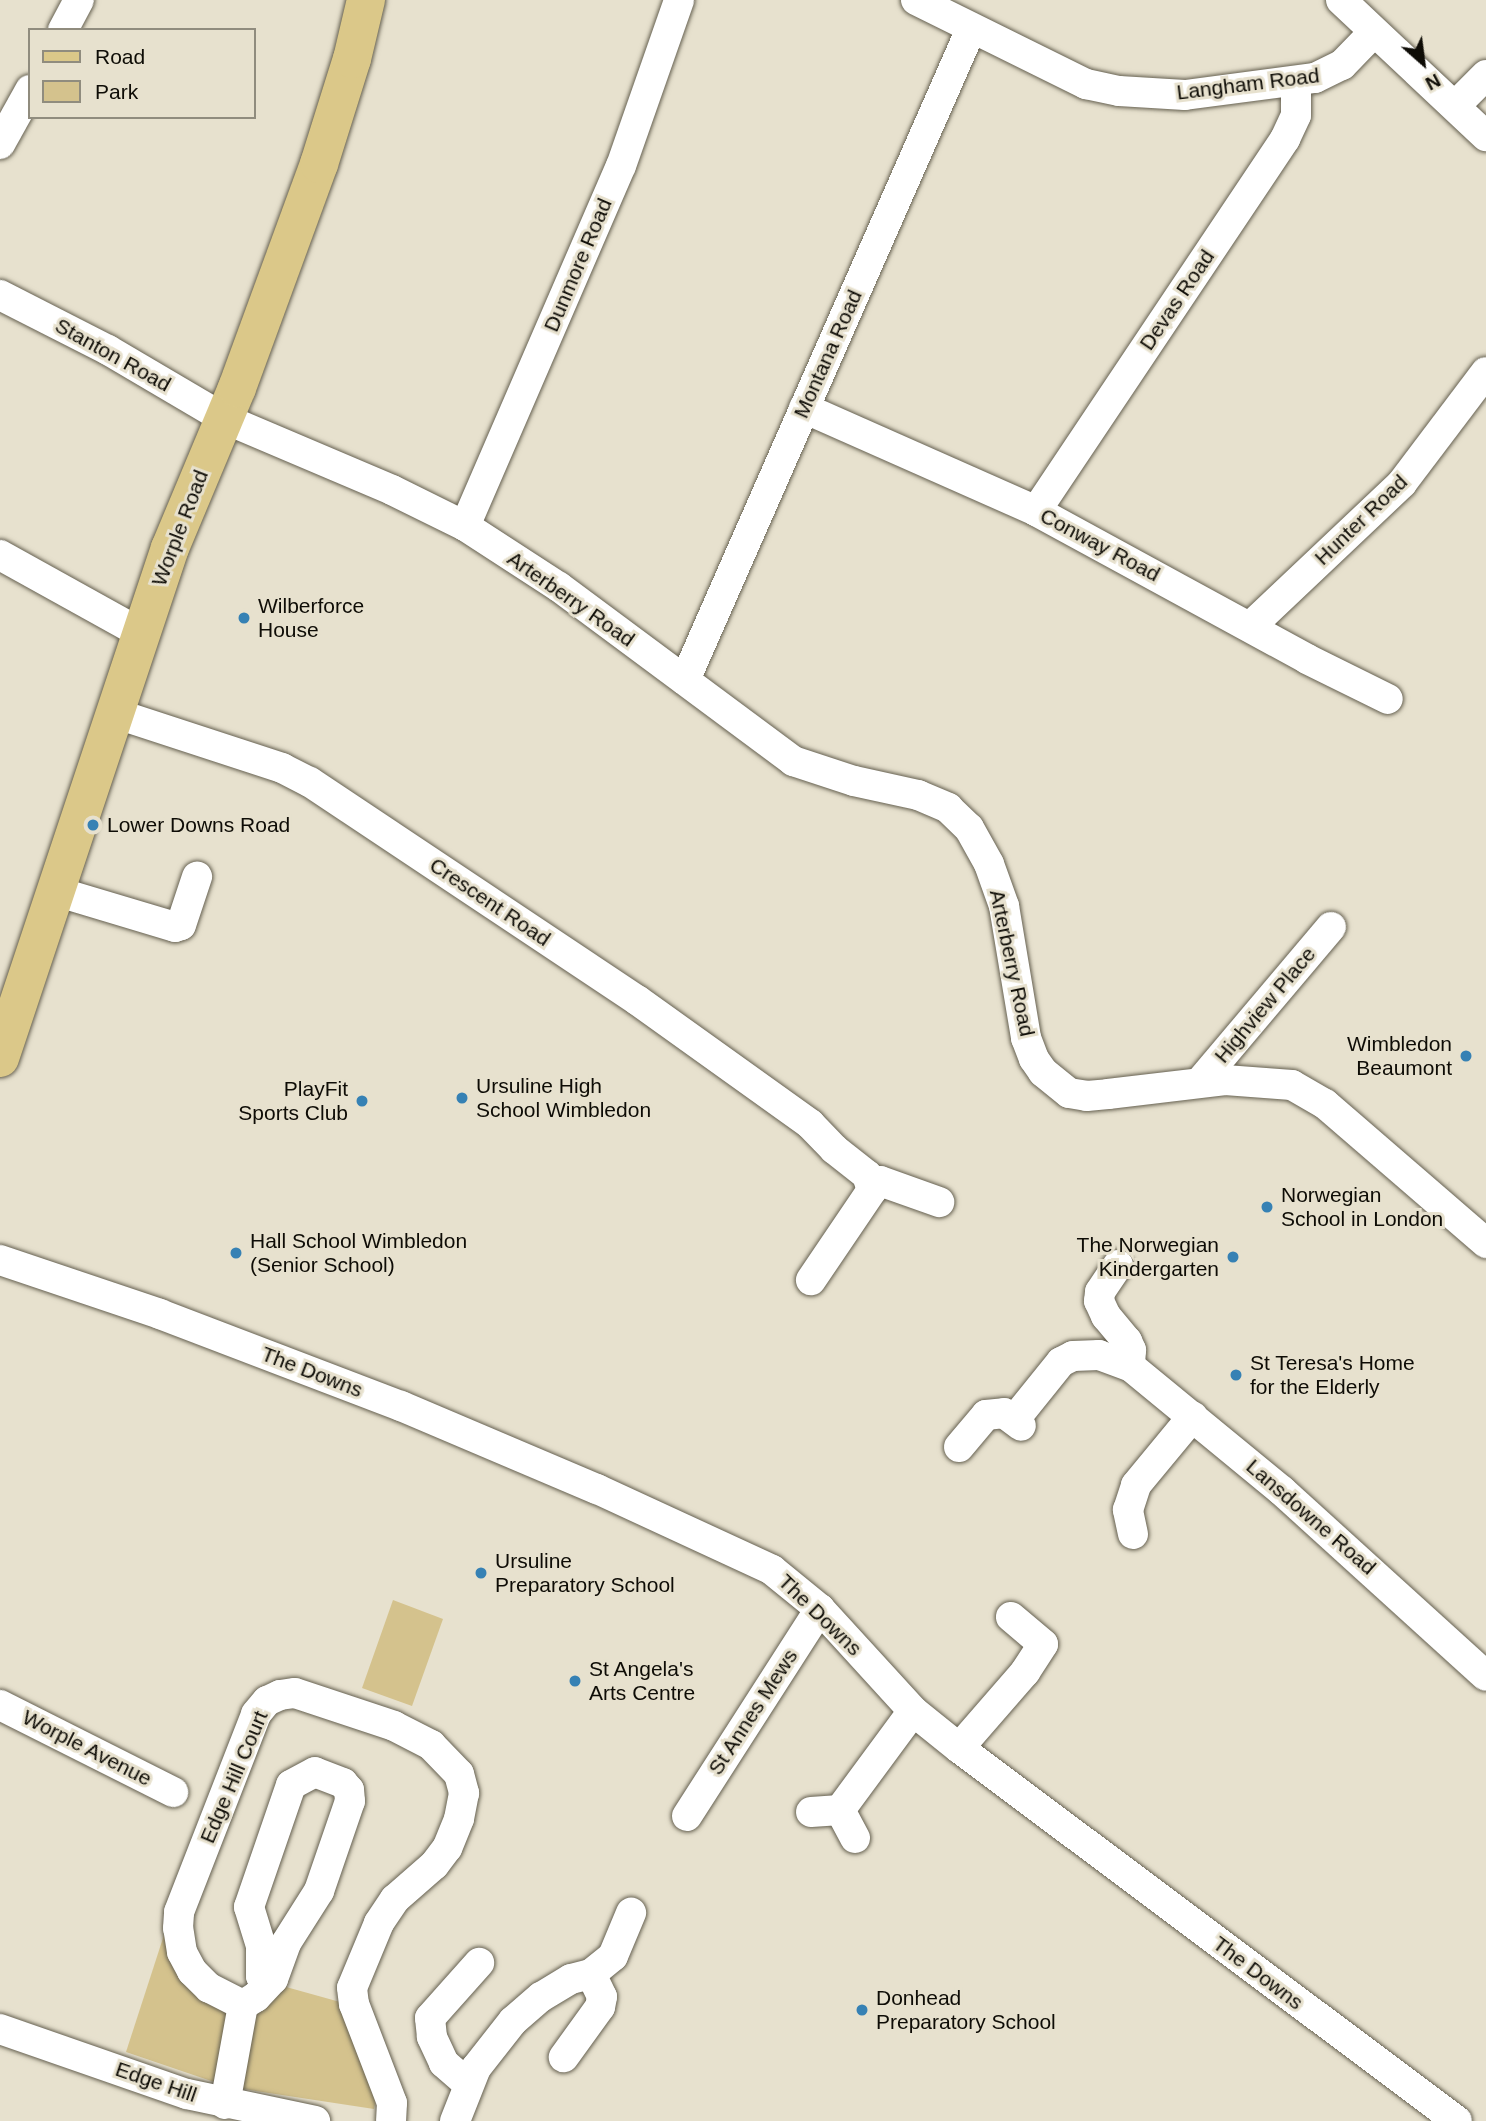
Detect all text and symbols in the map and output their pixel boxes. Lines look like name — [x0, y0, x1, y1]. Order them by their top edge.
legend — [28, 28, 256, 119]
north arrow — [1388, 28, 1458, 98]
text: Road — [95, 45, 145, 68]
street label: Langham Road — [1175, 63, 1321, 105]
text: N — [1422, 69, 1444, 94]
text: Park — [95, 80, 138, 103]
street label: Dunmore Road — [539, 195, 617, 335]
street label: Devas Road — [1134, 245, 1220, 355]
street label: Montana Road — [788, 286, 868, 422]
street label: Stanton Road — [51, 313, 175, 397]
street label: Worple Road — [146, 466, 214, 590]
street label: Hunter Road — [1309, 470, 1413, 570]
street label: Conway Road — [1036, 503, 1164, 587]
street label: Arterberry Road — [503, 546, 639, 652]
place label: Wilberforce House — [258, 593, 364, 643]
marker: Wilberforce House — [236, 610, 252, 626]
place label: Lower Downs Road — [107, 812, 290, 838]
marker: Lower Downs Road — [85, 817, 101, 833]
street label: Crescent Road — [425, 852, 555, 952]
street label: Arterberry Road — [984, 887, 1040, 1039]
street label: Highview Place — [1209, 942, 1321, 1068]
place label: Wimbledon Beaumont — [1347, 1031, 1452, 1081]
marker: Wimbledon Beaumont — [1458, 1048, 1474, 1064]
place label: Ursuline High School Wimbledon — [476, 1073, 651, 1123]
place label: PlayFit Sports Club — [238, 1076, 348, 1126]
marker: Ursuline High School Wimbledon — [454, 1090, 470, 1106]
marker: PlayFit Sports Club — [354, 1093, 370, 1109]
place label: Norwegian School in London — [1281, 1182, 1443, 1232]
marker: Norwegian School in London — [1259, 1199, 1275, 1215]
place label: Hall School Wimbledon (Senior School) — [250, 1228, 467, 1278]
place label: The Norwegian Kindergarten — [1077, 1232, 1219, 1282]
marker: Hall School Wimbledon (Senior School) — [228, 1245, 244, 1261]
marker: The Norwegian Kindergarten — [1225, 1249, 1241, 1265]
street label: The Downs — [258, 1341, 366, 1403]
place label: St Teresa's Home for the Elderly — [1250, 1350, 1415, 1400]
marker: St Teresa's Home for the Elderly — [1228, 1367, 1244, 1383]
street label: Lansdowne Road — [1241, 1454, 1381, 1580]
place label: Ursuline Preparatory School — [495, 1548, 675, 1598]
marker: Ursuline Preparatory School — [473, 1565, 489, 1581]
street label: The Downs — [773, 1569, 867, 1661]
street label: St Annes Mews — [703, 1644, 803, 1780]
place label: St Angela's Arts Centre — [589, 1656, 695, 1706]
marker: St Angela's Arts Centre — [567, 1673, 583, 1689]
street label: Worple Avenue — [18, 1704, 156, 1792]
street label: Edge Hill Court — [195, 1707, 273, 1847]
street label: The Downs — [1208, 1931, 1308, 2015]
place label: Donhead Preparatory School — [876, 1985, 1056, 2035]
marker: Donhead Preparatory School — [854, 2002, 870, 2018]
street label: Edge Hill — [112, 2056, 200, 2108]

